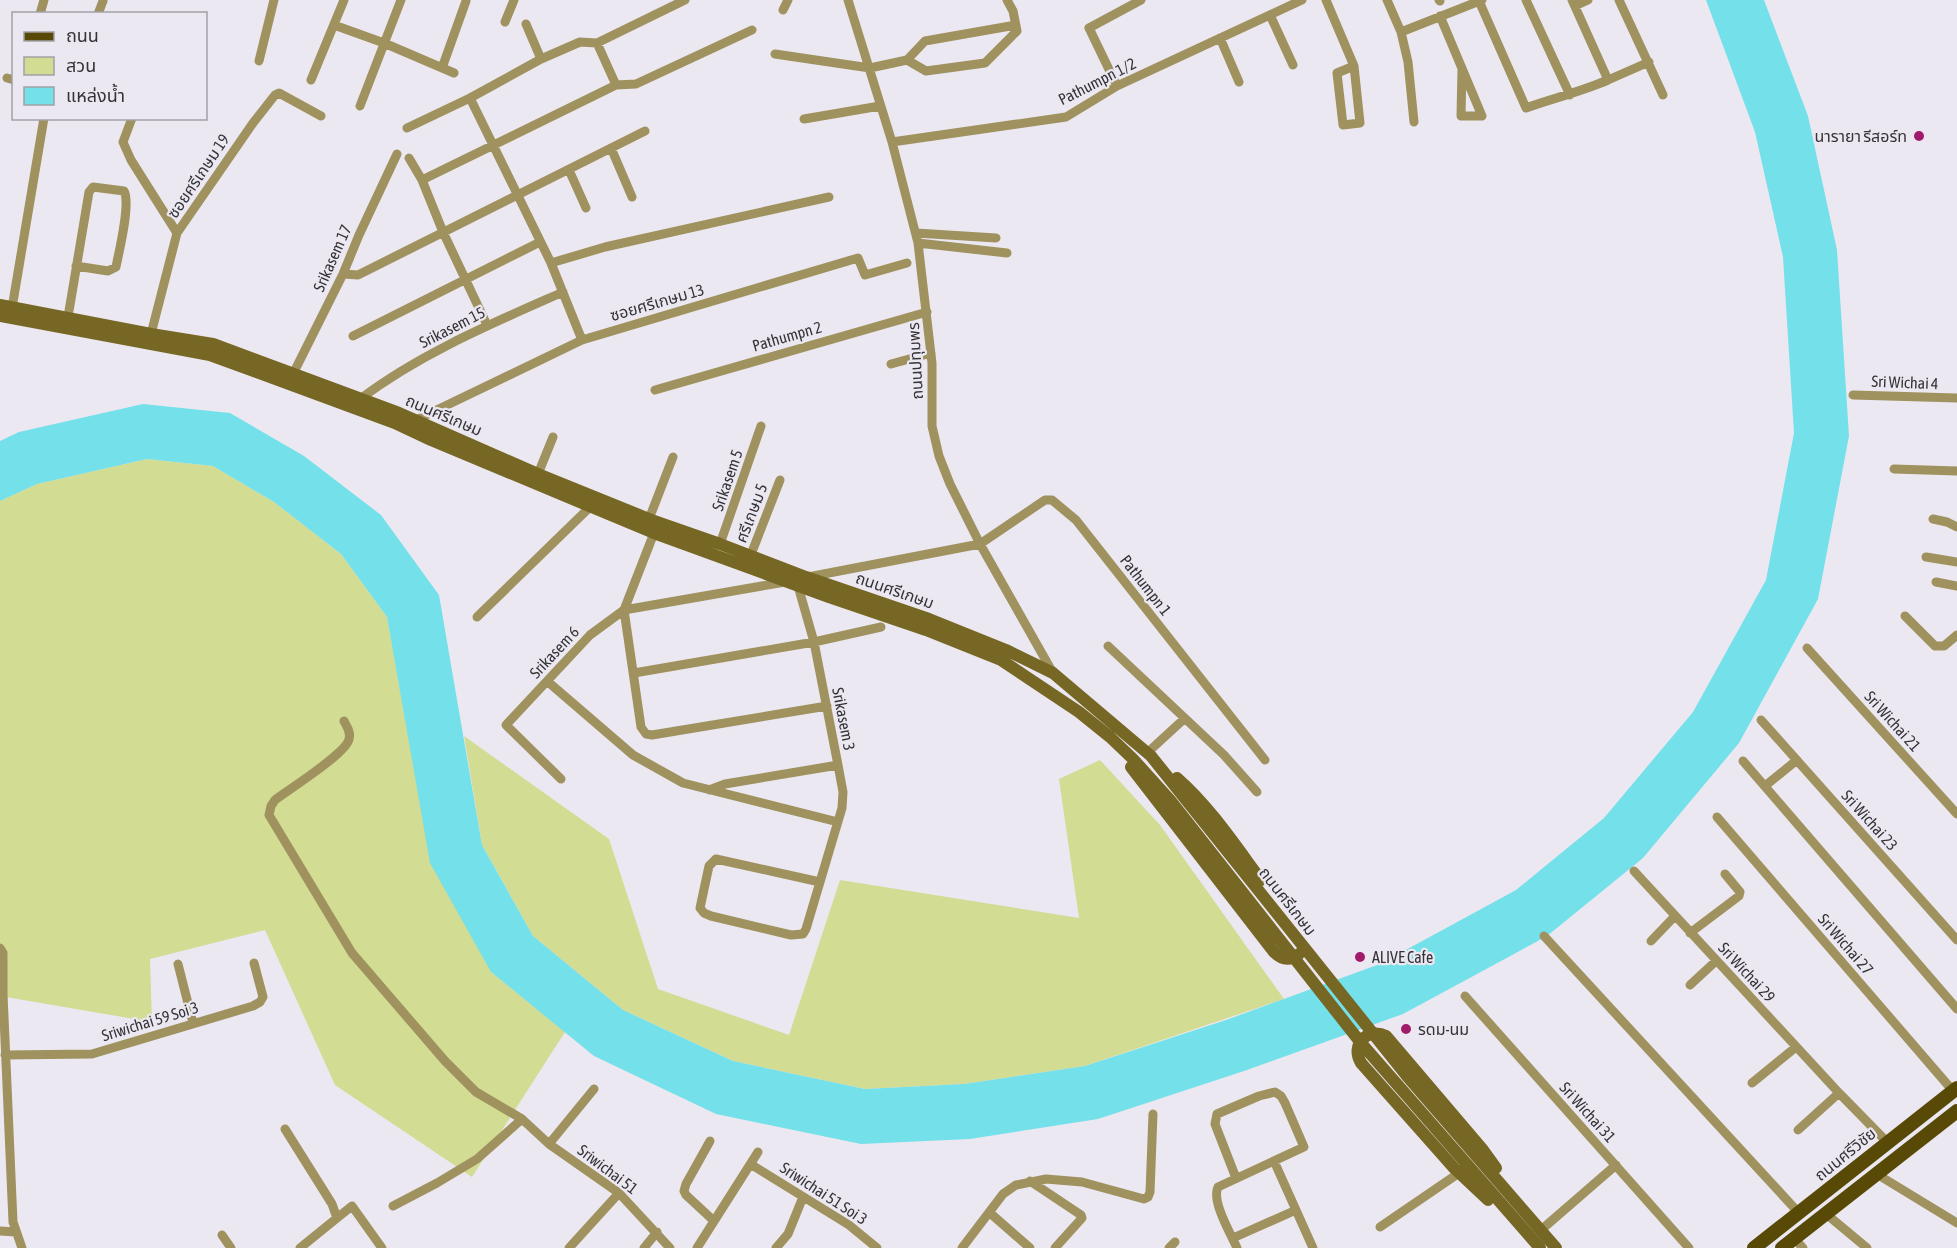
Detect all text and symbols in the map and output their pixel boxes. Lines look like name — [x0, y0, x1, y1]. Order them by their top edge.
legend — [12, 12, 207, 120]
text: ถนน — [66, 25, 99, 46]
street label: Pathumpn 1/2 — [1055, 54, 1139, 109]
text: สวน — [66, 55, 96, 76]
text: แหล่งน้ำ — [66, 83, 125, 106]
place label: นารายา รีสอร์ท — [1815, 127, 1907, 145]
marker: นารายา รีสอร์ท — [1912, 129, 1926, 143]
street label: ซอยศรีเกษม 19 — [163, 131, 233, 221]
street label: Srikasem 17 — [309, 222, 355, 294]
street label: ซอยศรีเกษม 13 — [608, 280, 706, 324]
street label: Srikasem 15 — [416, 303, 488, 351]
street label: Pathumpn 2 — [750, 317, 824, 355]
street label: ถนนปทุมพร — [904, 322, 927, 400]
street label: Sri Wichai 4 — [1871, 372, 1939, 392]
street label: ถนนศรีเกษม — [403, 391, 485, 439]
street label: Srikasem 5 — [708, 447, 746, 513]
street label: ศรีเกษม 5 — [731, 481, 771, 545]
street label: Pathumpn 1 — [1116, 551, 1175, 619]
street label: ถนนศรีเกษม — [854, 568, 936, 612]
street label: Srikasem 6 — [526, 623, 582, 681]
street label: Srikasem 3 — [829, 686, 859, 752]
street label: Sri Wichai 21 — [1861, 687, 1925, 755]
street label: Sri Wichai 23 — [1838, 786, 1902, 854]
street label: ถนนศรีเกษม — [1256, 863, 1320, 939]
street label: Sri Wichai 27 — [1815, 910, 1877, 978]
street label: Sri Wichai 29 — [1715, 939, 1779, 1005]
place label: ALIVE Cafe — [1372, 948, 1433, 966]
marker: ALIVE Cafe — [1353, 950, 1367, 964]
street label: Sriwichai 59 Soi 3 — [99, 998, 201, 1044]
place label: รดม-นม — [1418, 1020, 1469, 1038]
marker: รดม-นม — [1399, 1022, 1413, 1036]
street label: Sri Wichai 31 — [1556, 1078, 1620, 1146]
street label: ถนนศรีวิชัย — [1811, 1124, 1879, 1184]
street label: Sriwichai 51 — [574, 1141, 642, 1197]
street label: Sriwichai 51 Soi 3 — [777, 1158, 871, 1228]

